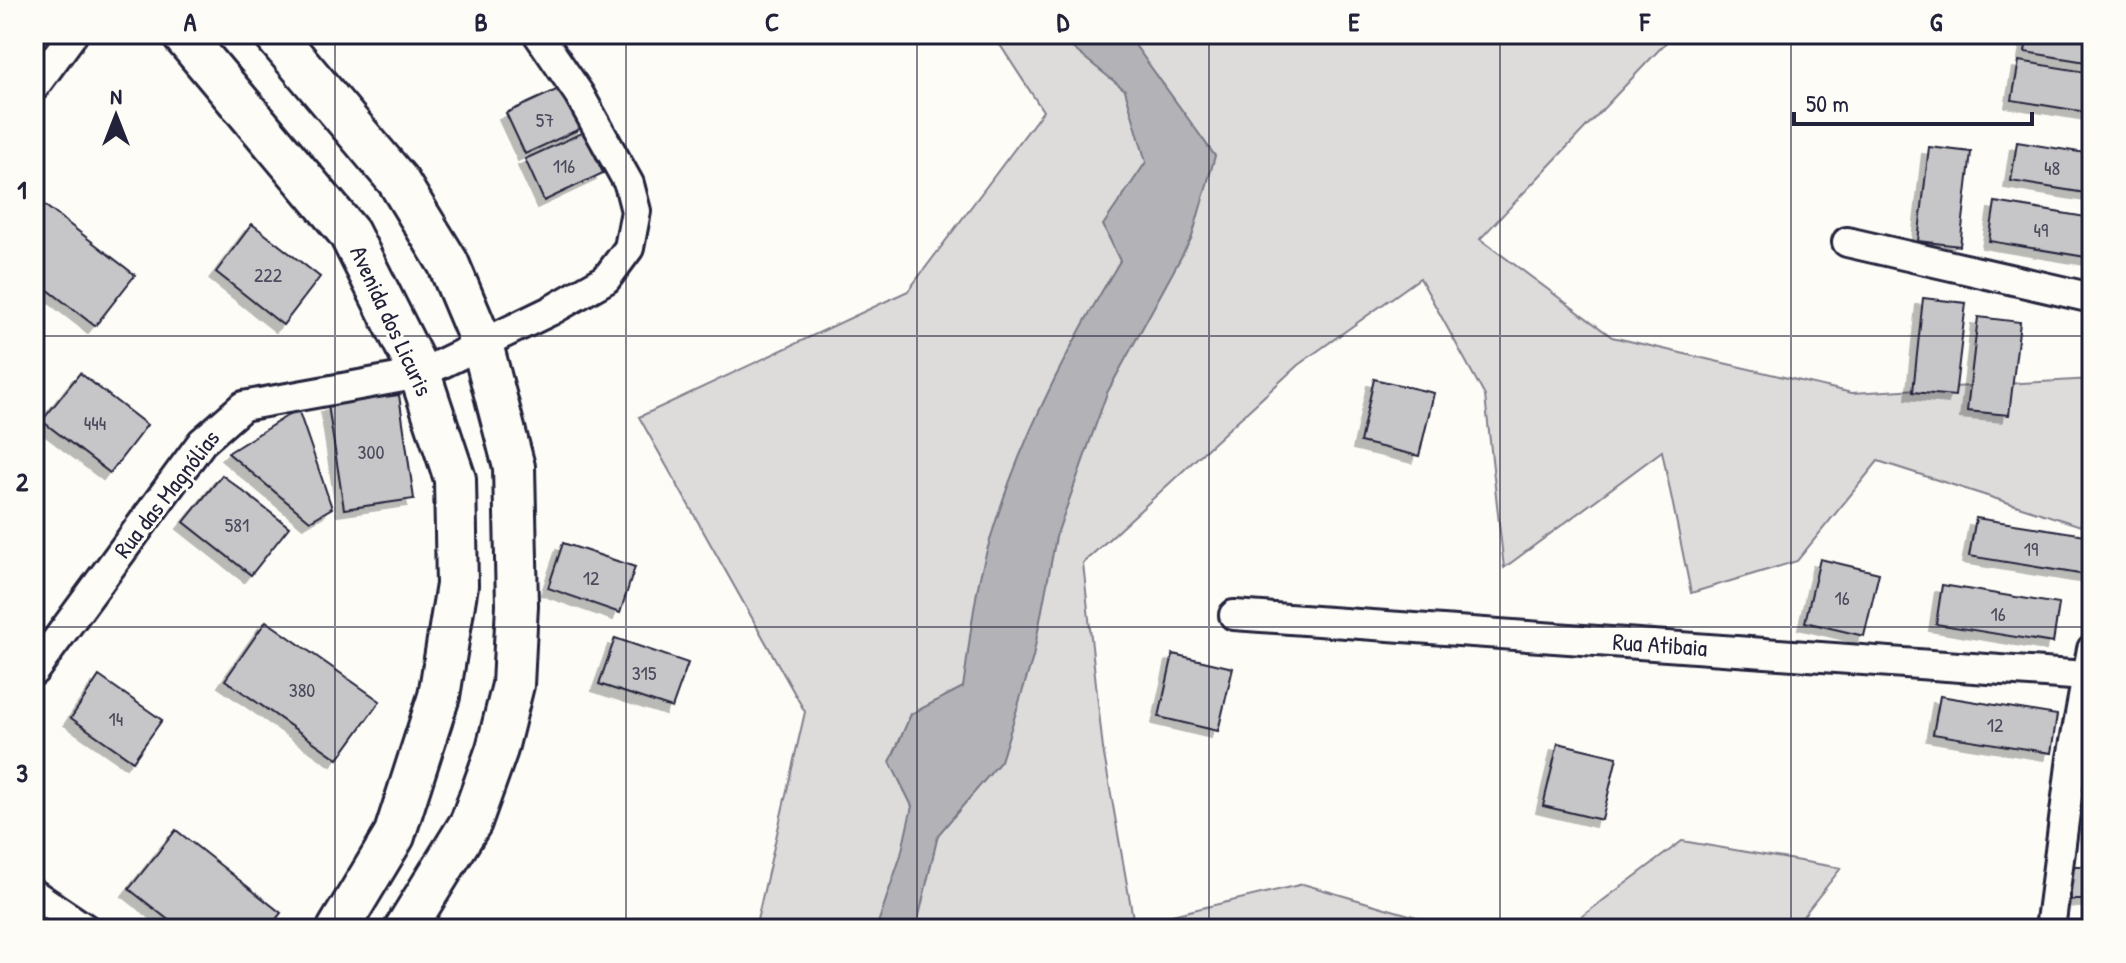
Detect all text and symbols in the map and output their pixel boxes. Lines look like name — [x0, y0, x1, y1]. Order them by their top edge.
text: A — [184, 4, 197, 39]
text: B — [474, 4, 488, 39]
text: C — [765, 4, 779, 39]
text: D — [1057, 4, 1070, 39]
text: E — [1348, 4, 1360, 39]
text: F — [1639, 4, 1651, 39]
text: G — [1930, 4, 1943, 39]
north arrow — [76, 76, 156, 156]
scale bar — [1794, 76, 2032, 126]
text: N — [110, 81, 122, 111]
text: 50 m — [1806, 87, 1849, 119]
house number: 57 — [536, 106, 554, 133]
house number: 116 — [553, 152, 575, 179]
house number: 48 — [2044, 154, 2060, 181]
text: 1 — [17, 172, 27, 207]
house number: 49 — [2034, 216, 2048, 243]
street label: Avenida dos Licuris — [343, 240, 441, 401]
house number: 222 — [254, 261, 283, 288]
house number: 444 — [84, 409, 106, 436]
street label: Rua das Magnólias — [106, 423, 226, 564]
house number: 300 — [358, 438, 384, 465]
text: 2 — [16, 464, 29, 499]
house number: 581 — [225, 511, 249, 538]
house number: 19 — [2024, 535, 2038, 562]
house number: 12 — [583, 564, 600, 591]
house number: 16 — [1834, 584, 1850, 611]
house number: 16 — [1990, 600, 2006, 627]
street label: Rua Atibaia — [1612, 625, 1709, 663]
house number: 315 — [632, 659, 657, 686]
house number: 380 — [289, 676, 315, 703]
house number: 14 — [109, 705, 123, 732]
house number: 12 — [1987, 711, 2004, 738]
text: 3 — [16, 755, 28, 790]

